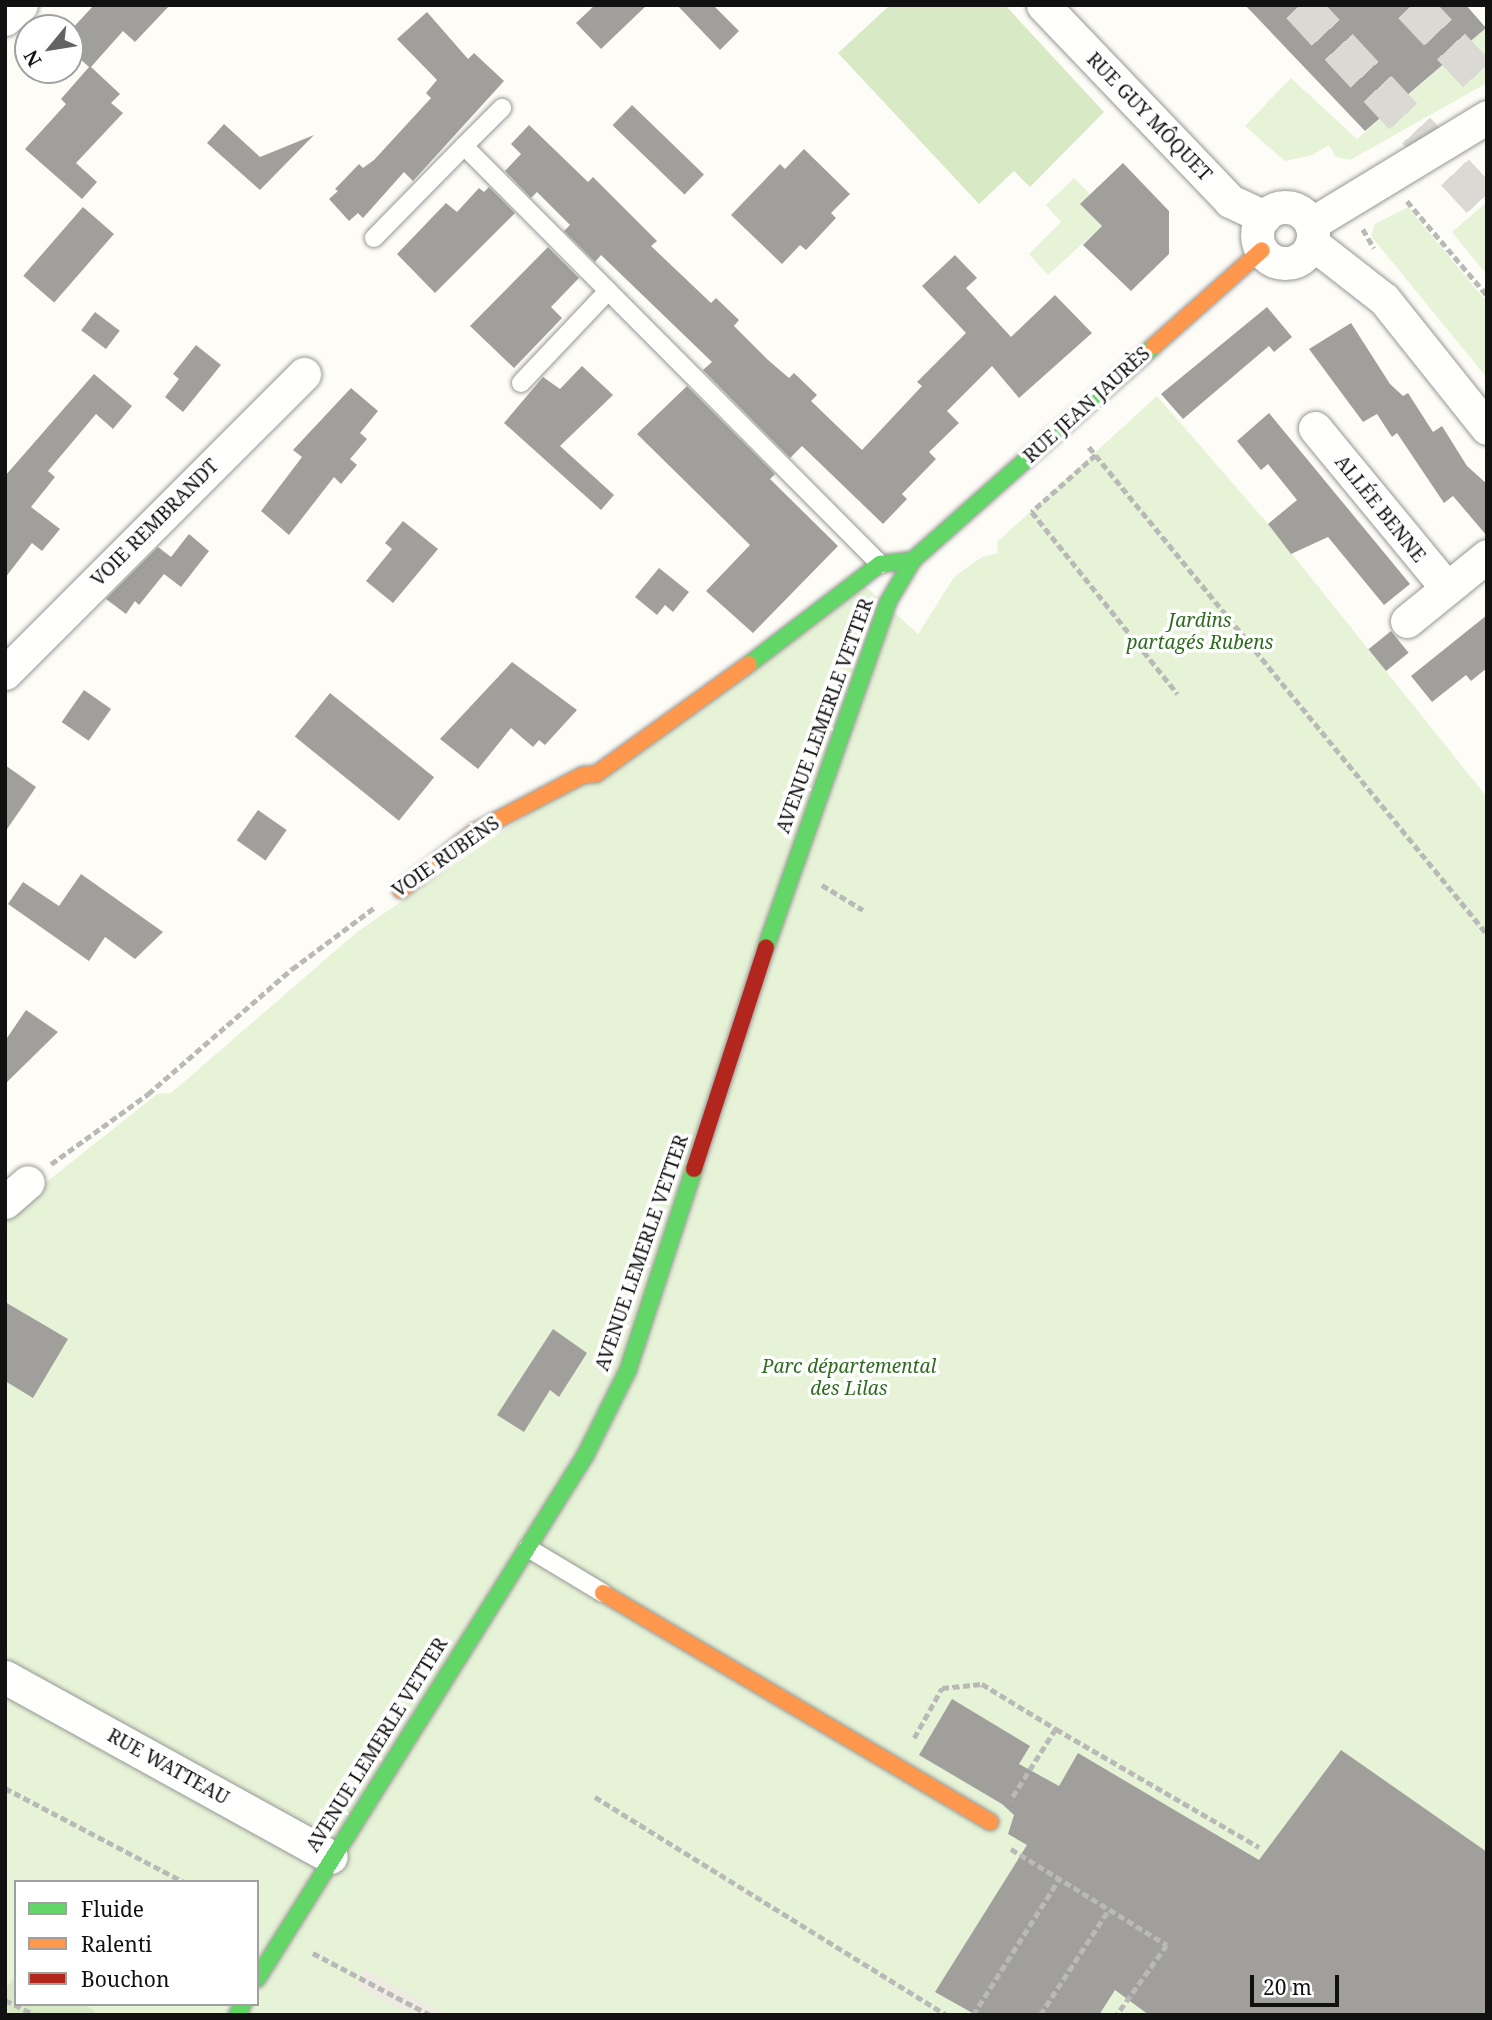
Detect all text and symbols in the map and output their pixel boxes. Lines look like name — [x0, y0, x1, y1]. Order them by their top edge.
north arrow — [14, 14, 84, 84]
text: N — [18, 46, 48, 71]
street label: RUE GUY MÔQUET — [1082, 48, 1216, 186]
street label: RUE JEAN JAURÈS — [1019, 342, 1155, 468]
street label: ALLÉE BENNE — [1330, 451, 1430, 567]
street label: VOIE REMBRANDT — [87, 455, 223, 591]
street label: AVENUE LEMERLE VETTER — [772, 596, 878, 836]
park label: Jardins partagés Rubens — [1127, 610, 1273, 654]
street label: VOIE RUBENS — [388, 812, 504, 902]
street label: AVENUE LEMERLE VETTER — [591, 1132, 693, 1374]
park label: Parc départemental des Lilas — [762, 1356, 936, 1400]
street label: AVENUE LEMERLE VETTER — [302, 1634, 452, 1856]
street label: RUE WATTEAU — [103, 1724, 233, 1810]
legend — [14, 1880, 259, 2006]
text: Fluide — [81, 1895, 144, 1923]
text: Ralenti — [81, 1930, 152, 1958]
scale bar — [1254, 1960, 1343, 2004]
text: Bouchon — [81, 1965, 170, 1993]
text: 20 m — [1263, 1973, 1312, 2001]

